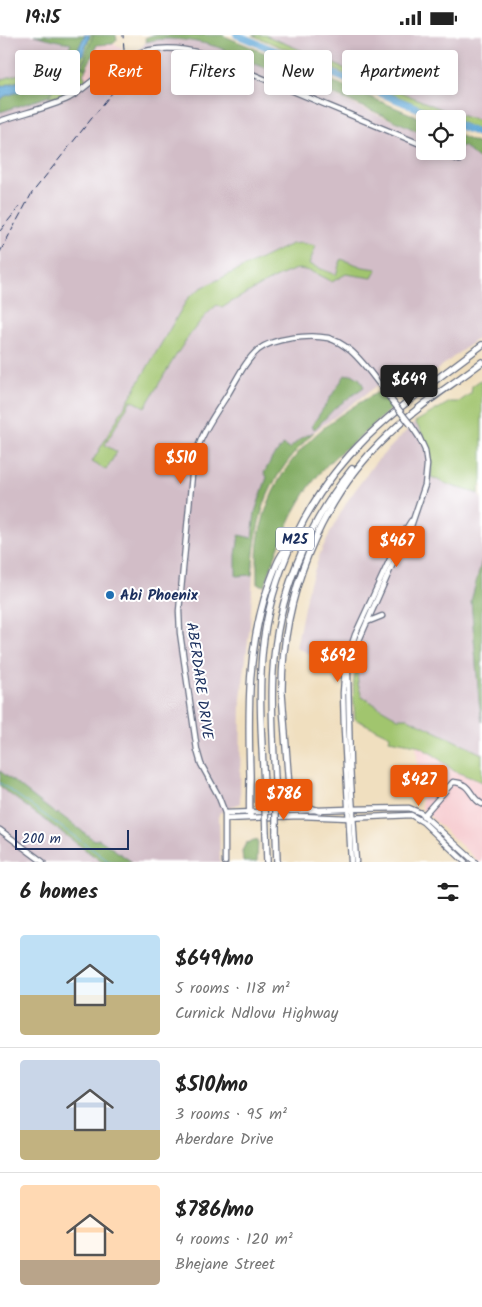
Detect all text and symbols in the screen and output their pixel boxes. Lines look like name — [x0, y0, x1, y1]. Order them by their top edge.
text: 19:15 — [25, 3, 60, 33]
chip: Buy — [15, 50, 80, 95]
chip: Rent — [90, 50, 161, 95]
chip: Filters — [171, 50, 254, 95]
chip: New — [264, 50, 332, 95]
chip: Apartment — [342, 50, 458, 95]
map controls — [416, 110, 466, 160]
button: locate — [416, 110, 466, 160]
pin: $649 — [379, 365, 439, 407]
text: $649 — [392, 368, 426, 393]
pin: $510 — [151, 443, 211, 485]
text: $510 — [166, 446, 196, 471]
pin: $467 — [367, 525, 427, 568]
road number: M25 — [276, 527, 314, 551]
text: $467 — [380, 529, 414, 554]
place label: Abi Phoenix — [120, 584, 199, 608]
marker: Abi Phoenix — [104, 589, 116, 601]
street label: ABERDARE DRIVE — [179, 621, 219, 743]
pin: $692 — [308, 641, 368, 683]
text: $692 — [320, 644, 356, 669]
pin: $427 — [389, 765, 449, 807]
text: $427 — [401, 768, 437, 793]
pin: $786 — [254, 779, 314, 821]
text: $786 — [266, 782, 302, 807]
scale bar — [15, 827, 129, 850]
text: 200 m — [22, 828, 61, 850]
text: 6 homes — [20, 876, 98, 909]
icon: filters — [434, 878, 462, 906]
text: $649/mo — [175, 943, 254, 976]
icon: home — [60, 955, 120, 1015]
text: 5 rooms · 118 m² — [175, 976, 290, 1001]
text: Curnick Ndlovu Highway — [175, 1001, 338, 1026]
text: $510/mo — [175, 1069, 248, 1102]
icon: home — [60, 1080, 120, 1140]
text: 3 rooms · 95 m² — [175, 1102, 287, 1127]
text: Aberdare Drive — [175, 1127, 273, 1152]
text: $786/mo — [175, 1194, 254, 1227]
icon: home — [60, 1205, 120, 1265]
text: 4 rooms · 120 m² — [175, 1227, 293, 1252]
text: Bhejane Street — [175, 1252, 275, 1277]

